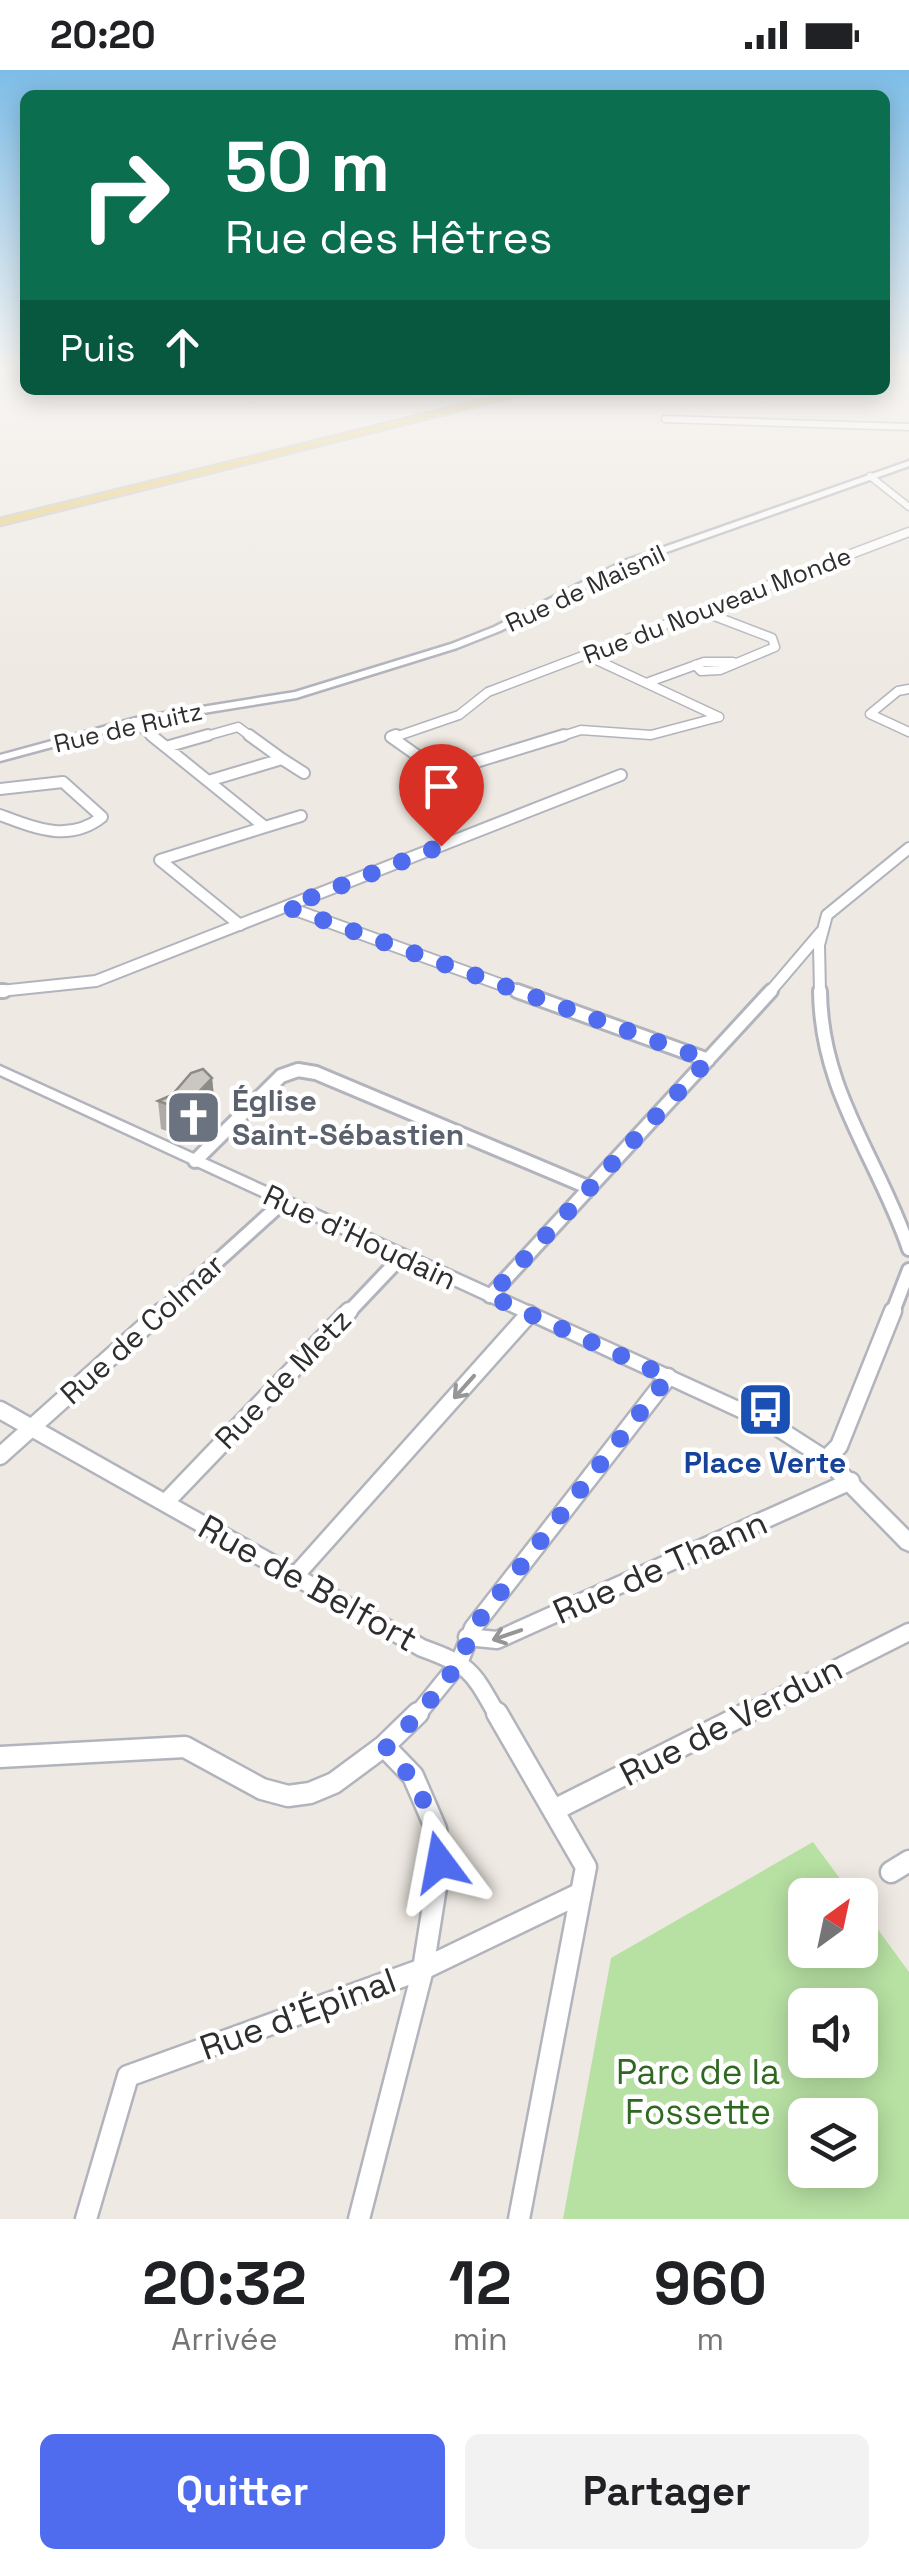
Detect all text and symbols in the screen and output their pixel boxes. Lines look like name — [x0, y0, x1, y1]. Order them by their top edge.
text: 20:20 — [50, 11, 156, 59]
text: 50 m — [225, 122, 390, 211]
icon: right — [60, 130, 190, 260]
text: Rue des Hêtres — [225, 209, 553, 266]
icon: ahead — [155, 320, 210, 375]
text: Puis — [60, 324, 135, 372]
street label: Rue de Maisnil — [500, 537, 670, 639]
street label: Rue du Nouveau Monde — [579, 539, 855, 671]
street label: Rue de Ruitz — [51, 694, 205, 760]
pin — [399, 744, 484, 847]
icon: arrive — [414, 759, 469, 814]
place label: Église Saint-Sébastien — [232, 1081, 464, 1154]
church icon: Église Saint-Sébastien — [163, 1087, 223, 1147]
street label: Rue d'Houdain — [257, 1175, 463, 1299]
street label: Rue de Colmar — [52, 1245, 232, 1413]
street label: Rue de Metz — [206, 1301, 360, 1457]
one-way arrow — [453, 1374, 476, 1399]
bus stop icon: Place Verte — [735, 1380, 795, 1440]
place label: Place Verte — [684, 1443, 846, 1482]
street label: Rue de Thann — [546, 1500, 774, 1634]
street label: Rue de Belfort — [191, 1505, 425, 1661]
one-way arrow — [491, 1627, 523, 1645]
street label: Rue de Verdun — [612, 1646, 850, 1796]
position arrow — [388, 1810, 492, 1914]
north arrow — [788, 1878, 878, 1968]
map controls — [788, 1878, 878, 2188]
street label: Rue d'Épinal — [194, 1958, 402, 2070]
button: sound — [788, 1988, 878, 2078]
park label: Parc de la Fossette — [616, 2050, 780, 2134]
button: layers — [788, 2098, 878, 2188]
text: 20:32 — [142, 2245, 307, 2322]
text: 12 — [449, 2245, 512, 2322]
text: 960 — [654, 2245, 767, 2322]
text: Arrivée — [171, 2319, 278, 2359]
text: min — [453, 2319, 508, 2359]
text: m — [697, 2319, 724, 2359]
button: Quitter — [40, 2434, 445, 2549]
button: Partager — [465, 2434, 869, 2549]

